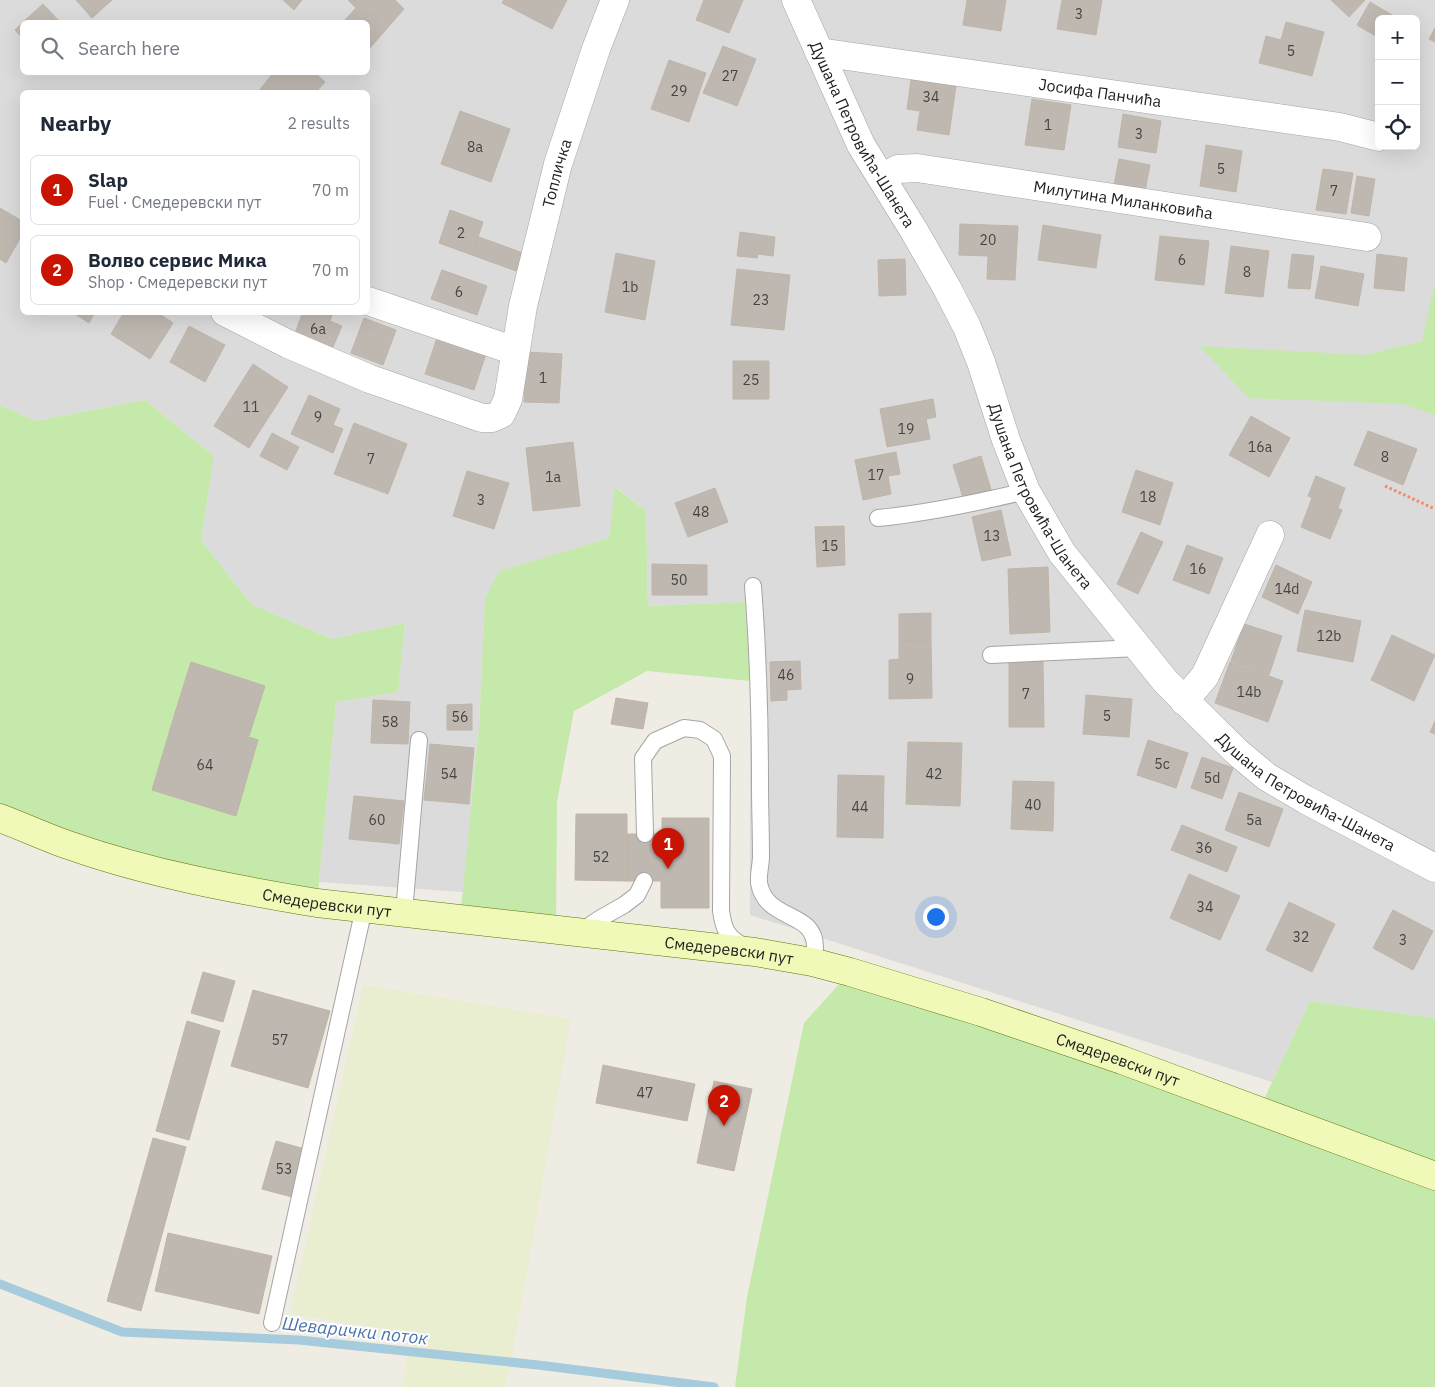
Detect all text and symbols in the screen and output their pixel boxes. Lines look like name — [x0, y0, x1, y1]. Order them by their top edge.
house number: 3 — [1075, 5, 1083, 23]
map controls — [1375, 15, 1420, 150]
button: + — [1375, 15, 1420, 60]
search box — [20, 20, 370, 75]
icon: search — [38, 34, 66, 62]
text: Search here — [78, 36, 180, 60]
street label: Душана Петровића-Шанета — [806, 38, 920, 232]
house number: 5 — [1287, 42, 1295, 60]
button: − — [1375, 60, 1420, 105]
house number: 27 — [722, 67, 738, 85]
street label: Јосифа Панчића — [1037, 74, 1163, 111]
house number: 29 — [671, 82, 687, 100]
house number: 34 — [923, 88, 939, 106]
button: locate — [1375, 105, 1420, 150]
text: Nearby — [40, 109, 111, 137]
text: 2 results — [287, 113, 350, 133]
house number: 1 — [1044, 116, 1052, 134]
house number: 3 — [1135, 125, 1143, 143]
street label: Топличка — [538, 136, 576, 210]
house number: 8a — [467, 138, 483, 156]
house number: 5 — [1217, 160, 1225, 178]
text: Slap — [88, 168, 128, 192]
street label: Милутина Миланковића — [1032, 176, 1215, 223]
text: 1 — [52, 180, 62, 200]
text: 70 m — [312, 180, 349, 200]
house number: 7 — [1330, 182, 1338, 200]
text: Fuel · Смедеревски пут — [88, 192, 262, 212]
house number: 2 — [457, 224, 465, 242]
house number: 20 — [980, 231, 996, 249]
text: Волво сервис Мика — [88, 248, 267, 272]
house number: 6 — [1178, 251, 1186, 269]
text: 2 — [52, 260, 62, 280]
text: 70 m — [312, 260, 349, 280]
house number: 8 — [1243, 263, 1251, 281]
text: Shop · Смедеревски пут — [88, 272, 267, 292]
house number: 1b — [622, 278, 638, 296]
house number: 6 — [455, 283, 463, 301]
house number: 23 — [753, 291, 769, 309]
house number: 6a — [310, 320, 326, 338]
house number: 1 — [539, 369, 547, 387]
house number: 25 — [743, 371, 759, 389]
house number: 11 — [243, 398, 259, 416]
street label: Душана Петровића-Шанета — [985, 400, 1097, 593]
house number: 9 — [314, 408, 322, 426]
house number: 19 — [898, 420, 914, 438]
house number: 16a — [1248, 438, 1273, 456]
house number: 8 — [1381, 448, 1389, 466]
house number: 7 — [367, 450, 375, 468]
house number: 17 — [868, 466, 884, 484]
house number: 1a — [545, 468, 561, 486]
house number: 18 — [1140, 488, 1156, 506]
house number: 3 — [477, 491, 485, 509]
house number: 48 — [693, 503, 709, 521]
house number: 13 — [984, 527, 1000, 545]
house number: 15 — [822, 537, 838, 555]
house number: 16 — [1190, 560, 1206, 578]
house number: 50 — [671, 571, 687, 589]
house number: 14d — [1275, 580, 1299, 598]
house number: 12b — [1317, 627, 1341, 645]
house number: 46 — [778, 666, 794, 684]
house number: 9 — [906, 670, 914, 688]
house number: 14b — [1237, 683, 1261, 701]
house number: 7 — [1022, 685, 1030, 703]
house number: 5 — [1103, 707, 1111, 725]
house number: 56 — [452, 708, 468, 726]
house number: 58 — [382, 713, 398, 731]
street label: Душана Петровића-Шанета — [1213, 728, 1399, 856]
house number: 5c — [1154, 755, 1170, 773]
house number: 64 — [197, 756, 213, 774]
house number: 54 — [441, 765, 457, 783]
house number: 42 — [926, 765, 942, 783]
house number: 5d — [1204, 769, 1220, 787]
house number: 40 — [1025, 796, 1041, 814]
house number: 44 — [852, 798, 868, 816]
house number: 60 — [369, 811, 385, 829]
house number: 5a — [1246, 811, 1262, 829]
pin: 1 — [652, 828, 684, 869]
house number: 36 — [1196, 839, 1212, 857]
house number: 52 — [593, 848, 609, 866]
street label: Смедеревски пут — [261, 884, 393, 921]
house number: 34 — [1197, 898, 1213, 916]
your location — [923, 904, 949, 930]
house number: 32 — [1293, 928, 1309, 946]
house number: 3 — [1399, 931, 1407, 949]
street label: Смедеревски пут — [663, 932, 796, 969]
street label: Смедеревски пут — [1053, 1028, 1183, 1091]
house number: 57 — [272, 1031, 288, 1049]
house number: 47 — [637, 1084, 653, 1102]
pin: 2 — [708, 1085, 740, 1126]
house number: 53 — [276, 1160, 292, 1178]
water label: Шеварички поток — [281, 1311, 430, 1350]

